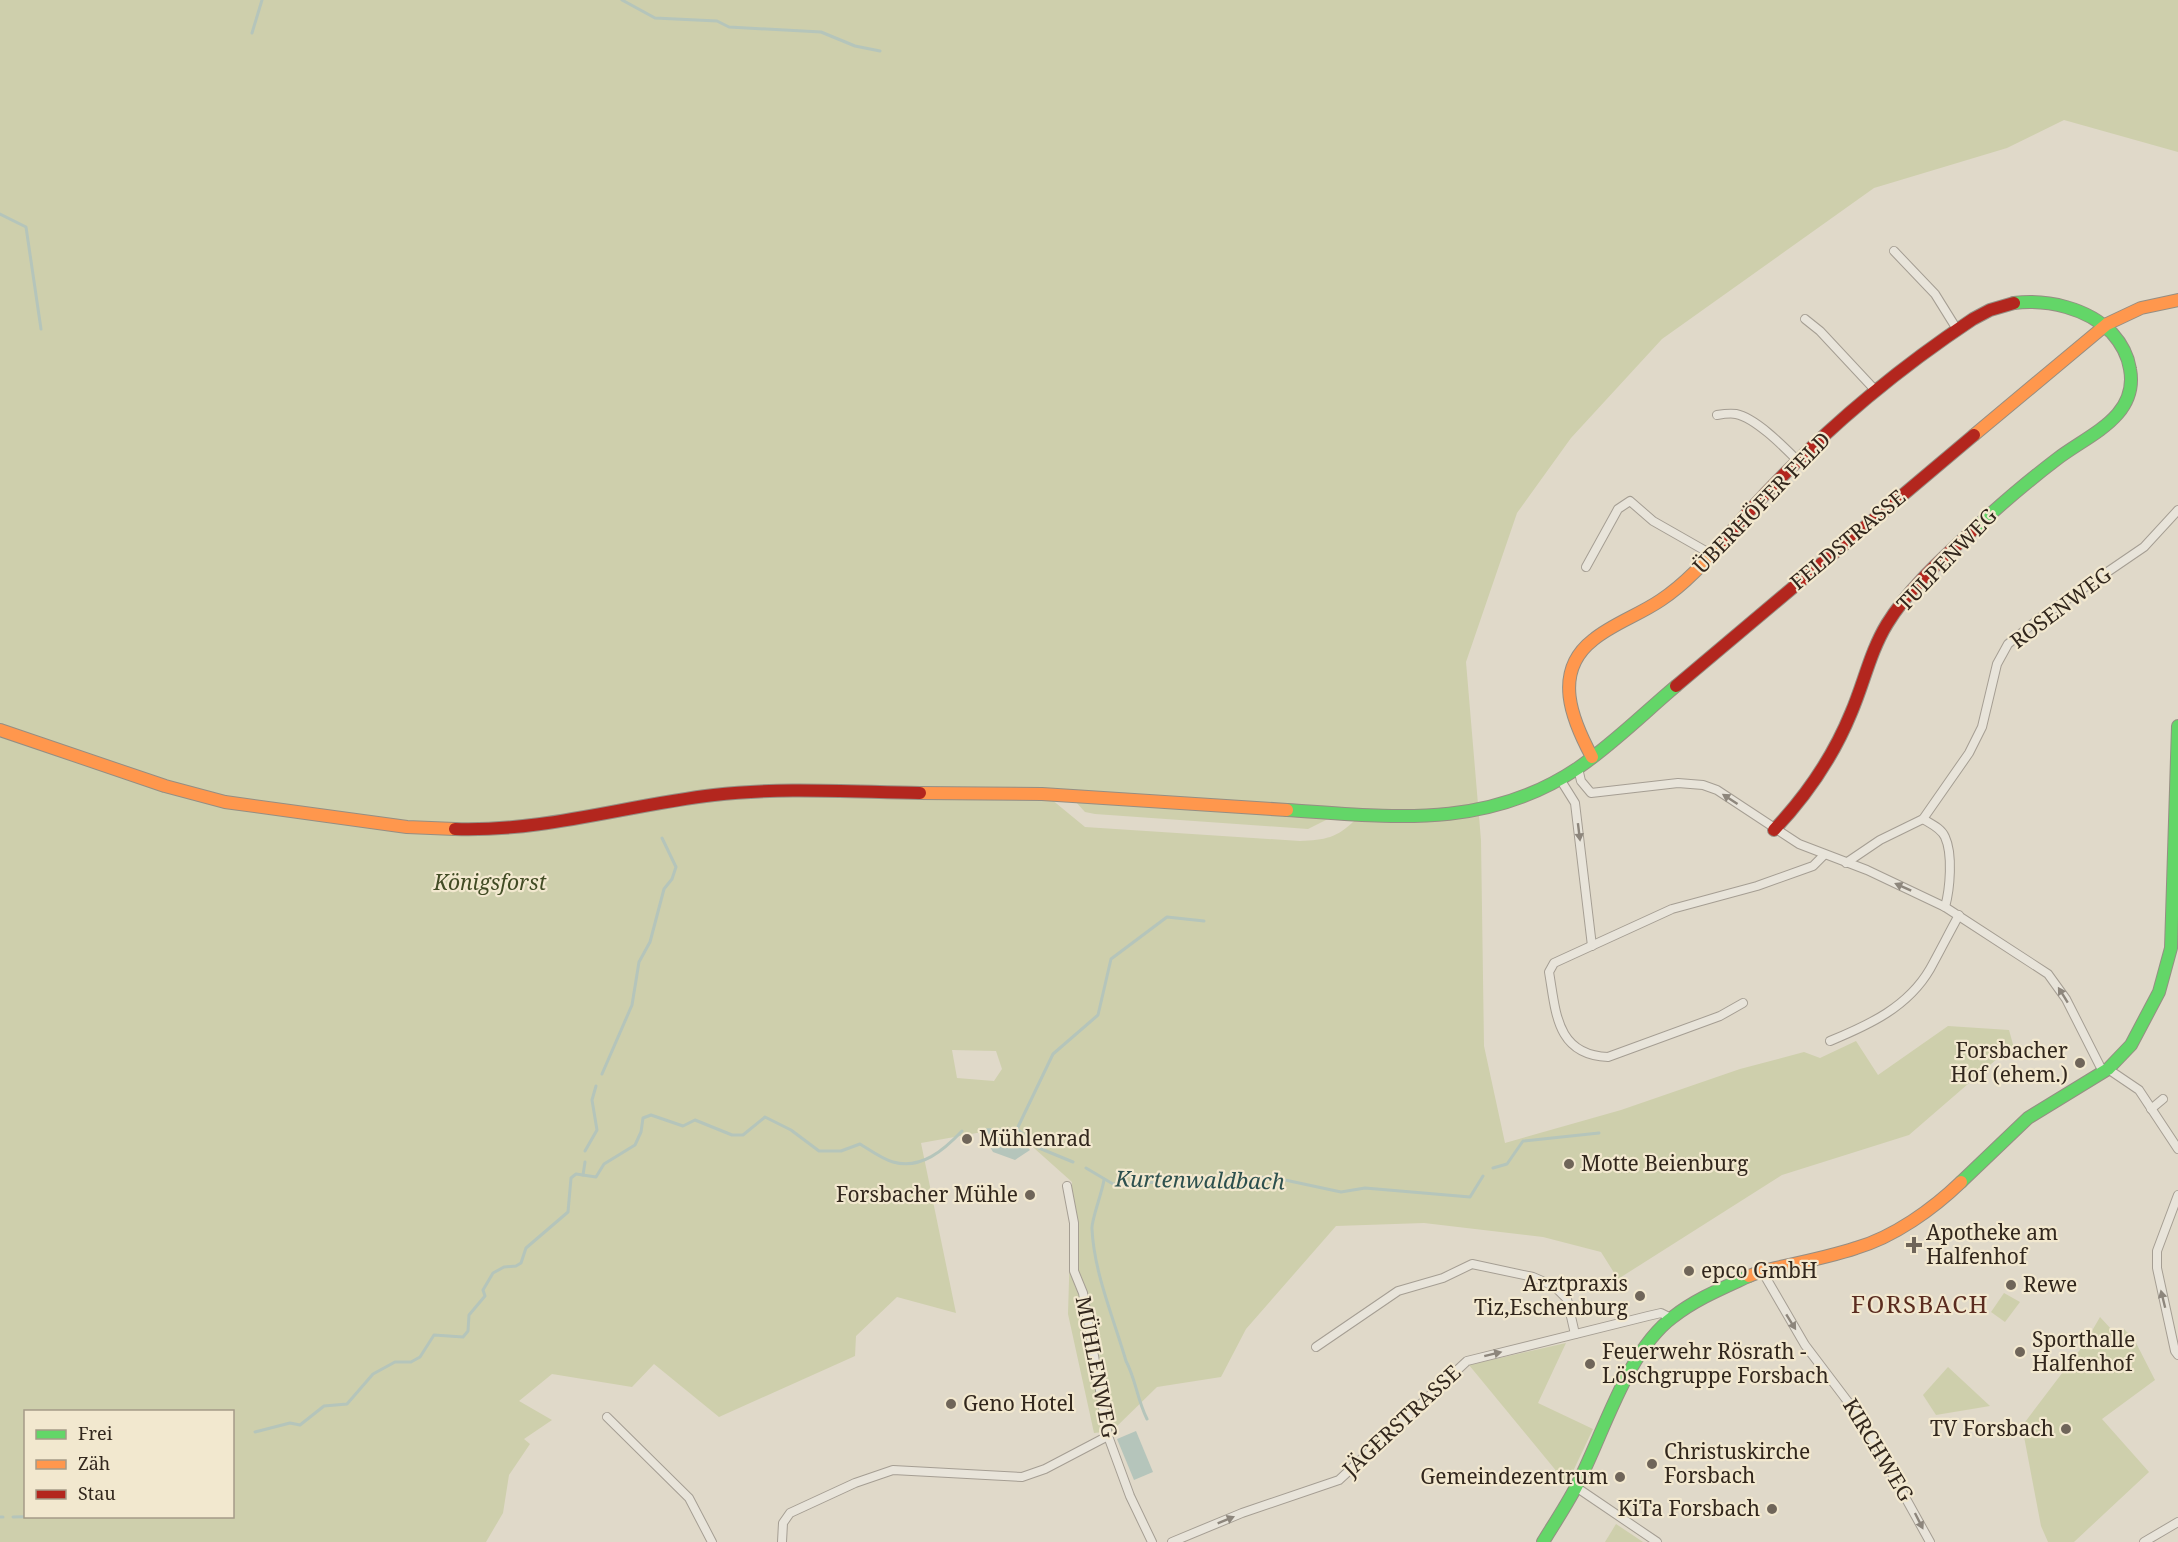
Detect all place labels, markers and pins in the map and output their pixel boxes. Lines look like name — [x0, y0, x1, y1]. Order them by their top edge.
place label: Forsbacher Hof (ehem.) — [1951, 1036, 2068, 1088]
marker: Forsbacher Hof (ehem.) — [2073, 1056, 2087, 1070]
place label: Mühlenrad — [979, 1124, 1091, 1152]
marker: Mühlenrad — [960, 1132, 974, 1146]
place label: Motte Beienburg — [1581, 1149, 1749, 1177]
marker: Motte Beienburg — [1562, 1157, 1576, 1171]
place label: Forsbacher Mühle — [836, 1180, 1018, 1208]
marker: Forsbacher Mühle — [1023, 1188, 1037, 1202]
place label: Apotheke am Halfenhof — [1926, 1218, 2058, 1270]
marker: Apotheke am Halfenhof — [1907, 1238, 1921, 1252]
place label: epco GmbH — [1701, 1256, 1817, 1284]
marker: epco GmbH — [1682, 1264, 1696, 1278]
place label: Arztpraxis Tiz,Eschenburg — [1474, 1269, 1629, 1321]
place label: Rewe — [2023, 1270, 2077, 1298]
marker: Rewe — [2004, 1278, 2018, 1292]
marker: Arztpraxis Tiz,Eschenburg — [1633, 1289, 1647, 1303]
place label: Sporthalle Halfenhof — [2032, 1325, 2135, 1377]
place label: Feuerwehr Rösrath - Löschgruppe Forsbach — [1602, 1337, 1829, 1389]
marker: Sporthalle Halfenhof — [2013, 1345, 2027, 1359]
marker: Feuerwehr Rösrath - Löschgruppe Forsbach — [1583, 1357, 1597, 1371]
place label: Geno Hotel — [963, 1389, 1075, 1417]
marker: Geno Hotel — [944, 1397, 958, 1411]
place label: TV Forsbach — [1930, 1414, 2054, 1442]
marker: TV Forsbach — [2059, 1422, 2073, 1436]
place label: Christuskirche Forsbach — [1664, 1437, 1810, 1489]
marker: Christuskirche Forsbach — [1645, 1457, 1659, 1471]
place label: Gemeindezentrum — [1420, 1462, 1608, 1490]
marker: Gemeindezentrum — [1613, 1470, 1627, 1484]
place label: KiTa Forsbach — [1618, 1494, 1760, 1522]
marker: KiTa Forsbach — [1765, 1502, 1779, 1516]

